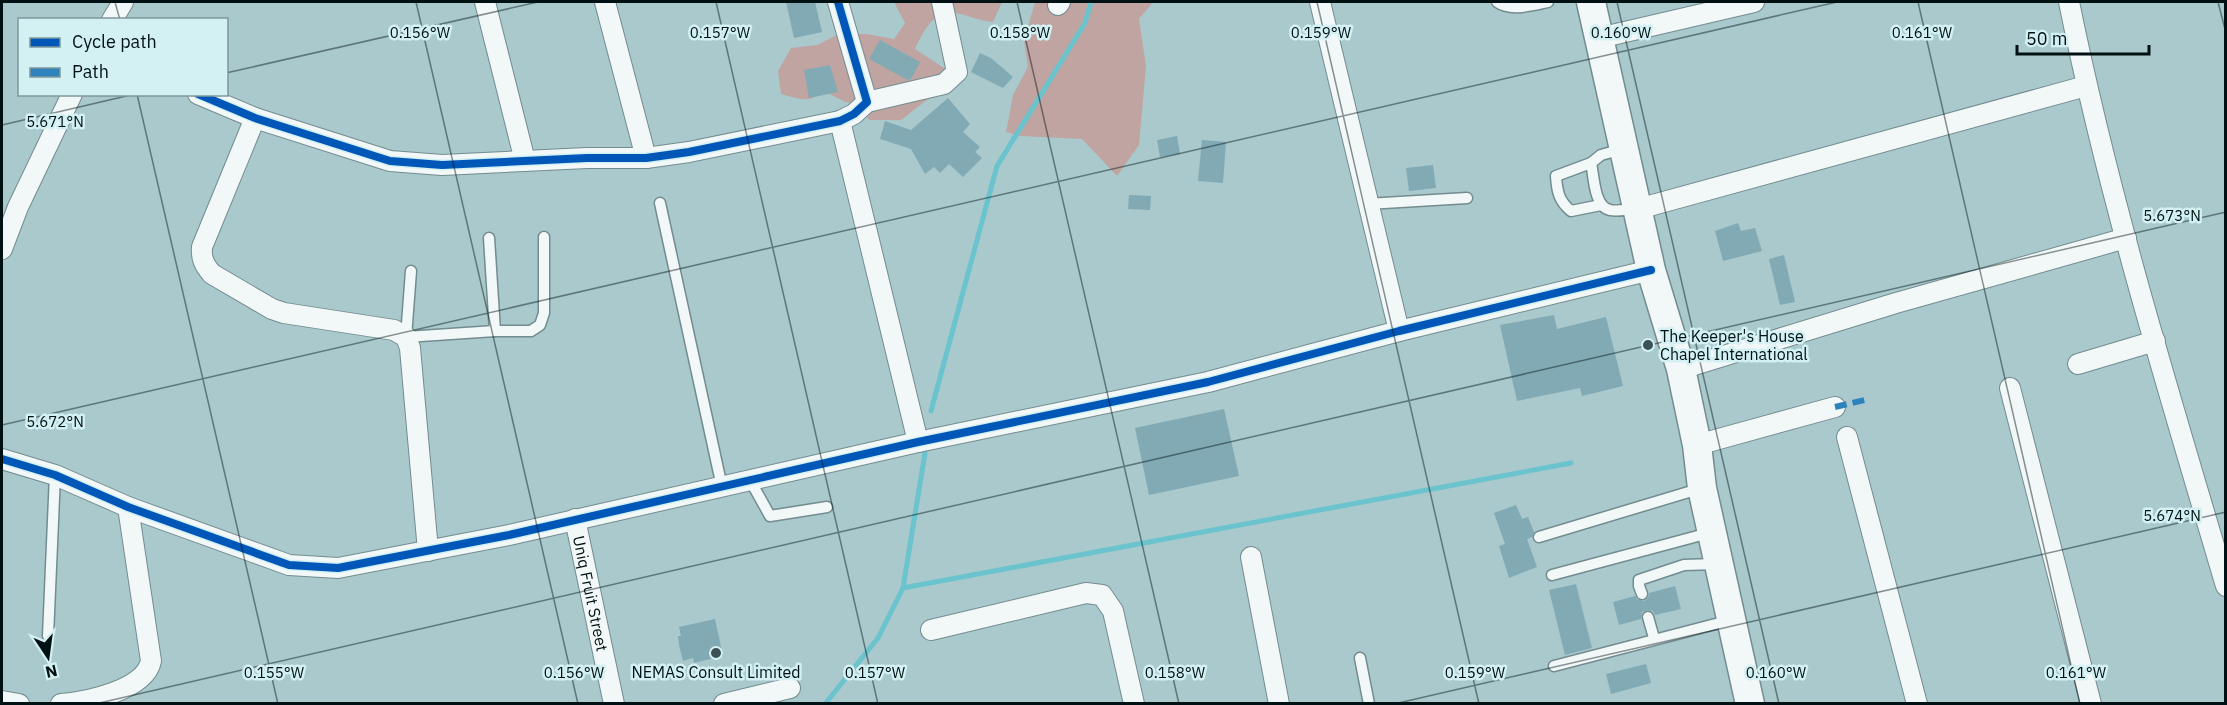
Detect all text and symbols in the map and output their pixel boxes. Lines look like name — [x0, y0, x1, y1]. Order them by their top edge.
legend — [18, 18, 228, 96]
scale bar — [2017, 18, 2149, 56]
text: 0.156°W — [390, 23, 451, 42]
text: 0.157°W — [690, 23, 751, 42]
text: 0.158°W — [990, 23, 1051, 42]
text: 0.159°W — [1291, 23, 1352, 42]
text: 0.160°W — [1591, 23, 1652, 42]
text: 0.161°W — [1892, 23, 1953, 42]
text: 50 m — [2026, 27, 2068, 50]
text: Cycle path — [72, 30, 157, 53]
text: Path — [72, 60, 109, 83]
text: 5.671°N — [26, 112, 84, 131]
text: 5.673°N — [2143, 206, 2201, 225]
place label: The Keeper's House Chapel International — [1660, 326, 1808, 364]
marker: The Keeper's House Chapel International — [1641, 338, 1655, 352]
text: 5.672°N — [26, 412, 84, 431]
text: 5.674°N — [2143, 506, 2201, 525]
street label: Uniq Fruit Street — [569, 534, 613, 653]
north arrow — [18, 627, 78, 687]
marker: NEMAS Consult Limited — [709, 646, 723, 660]
text: N — [43, 661, 59, 683]
place label: NEMAS Consult Limited — [631, 662, 801, 682]
text: 0.155°W — [244, 663, 305, 682]
text: 0.156°W — [544, 663, 605, 682]
text: 0.157°W — [845, 663, 906, 682]
text: 0.158°W — [1145, 663, 1206, 682]
text: 0.159°W — [1445, 663, 1506, 682]
text: 0.160°W — [1746, 663, 1807, 682]
text: 0.161°W — [2046, 663, 2107, 682]

